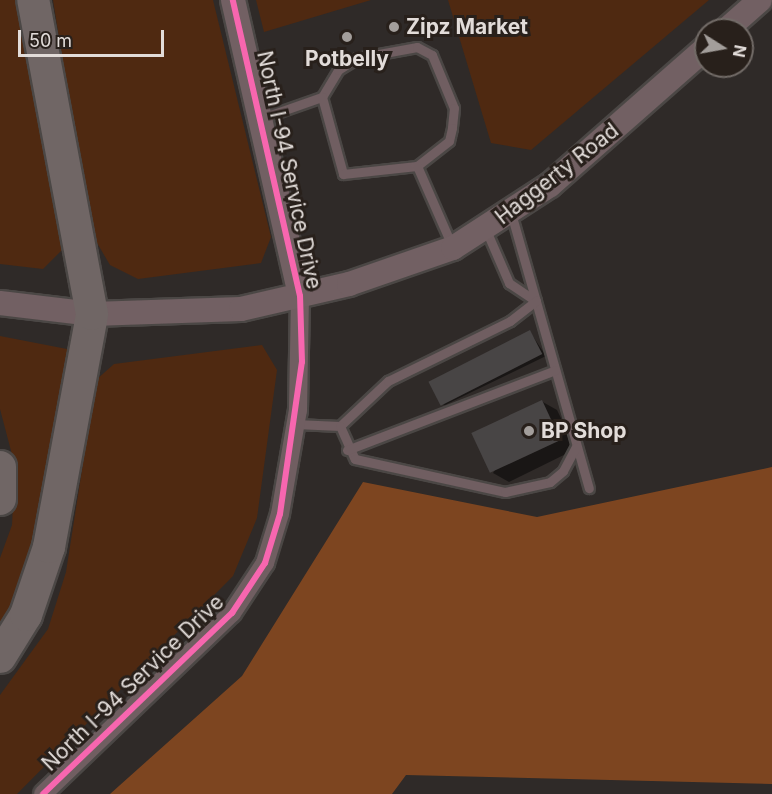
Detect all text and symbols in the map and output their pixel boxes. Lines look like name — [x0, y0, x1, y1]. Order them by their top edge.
place label: Zipz Market — [406, 14, 528, 40]
scale bar — [21, 18, 166, 56]
north arrow — [694, 18, 754, 78]
marker: Zipz Market — [387, 20, 401, 34]
text: 50 m — [29, 30, 72, 51]
marker: Potbelly — [340, 30, 354, 44]
text: N — [729, 43, 751, 59]
place label: Potbelly — [305, 46, 389, 72]
street label: North I-94 Service Drive — [251, 49, 327, 291]
street label: Haggerty Road — [490, 118, 624, 230]
place label: BP Shop — [541, 418, 626, 444]
marker: BP Shop — [522, 424, 536, 438]
street label: North I-94 Service Drive — [37, 590, 229, 776]

